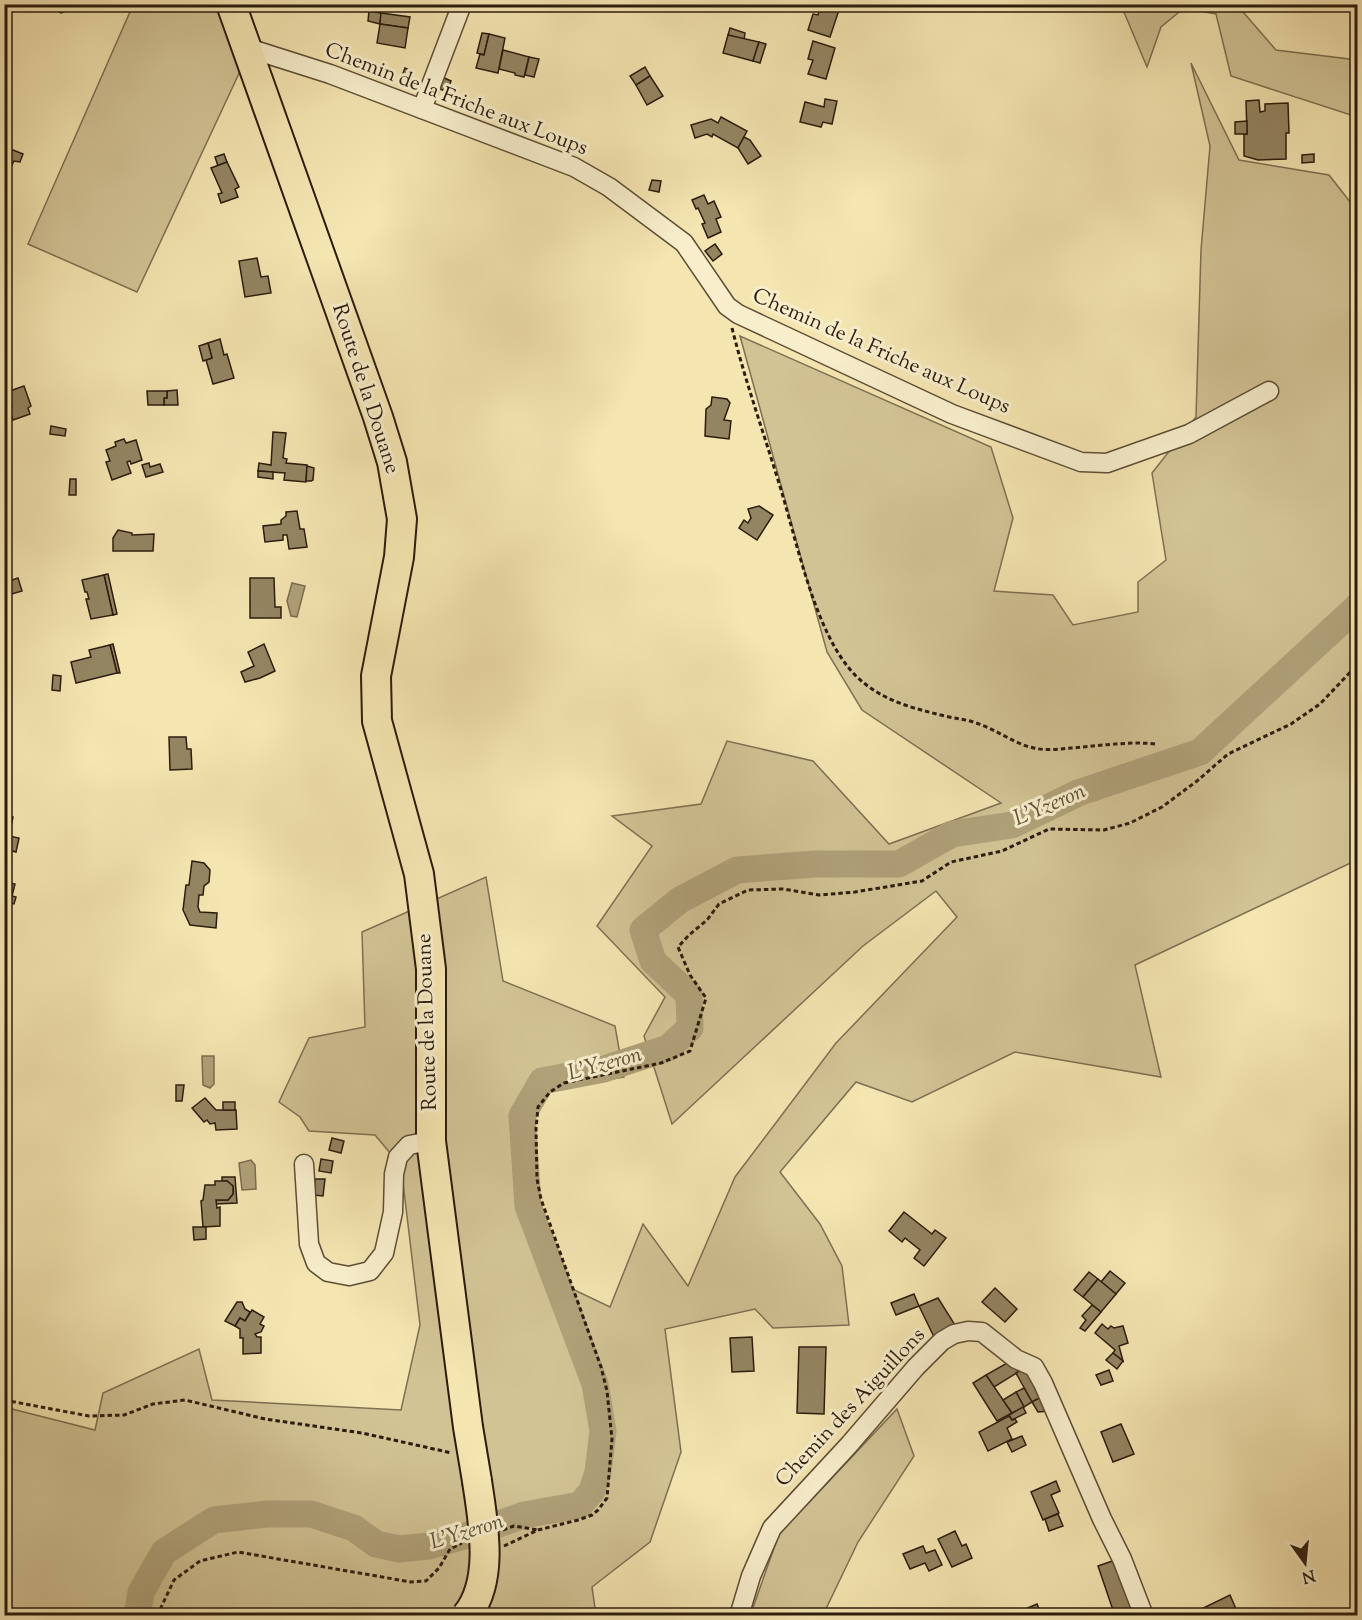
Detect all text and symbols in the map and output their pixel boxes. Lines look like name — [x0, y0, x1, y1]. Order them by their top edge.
street label: Chemin de la Friche aux Loups — [320, 36, 592, 164]
street label: Chemin de la Friche aux Loups — [747, 281, 1015, 423]
street label: Route de la Douane — [323, 300, 407, 478]
water label: L'Yzeron — [1009, 776, 1092, 836]
street label: Route de la Douane — [410, 933, 446, 1111]
water label: L'Yzeron — [564, 1040, 646, 1090]
street label: Chemin des Aiguillons — [769, 1322, 933, 1494]
water label: L'Yzeron — [426, 1506, 508, 1559]
north arrow — [1275, 1533, 1335, 1593]
text: N — [1299, 1562, 1317, 1588]

